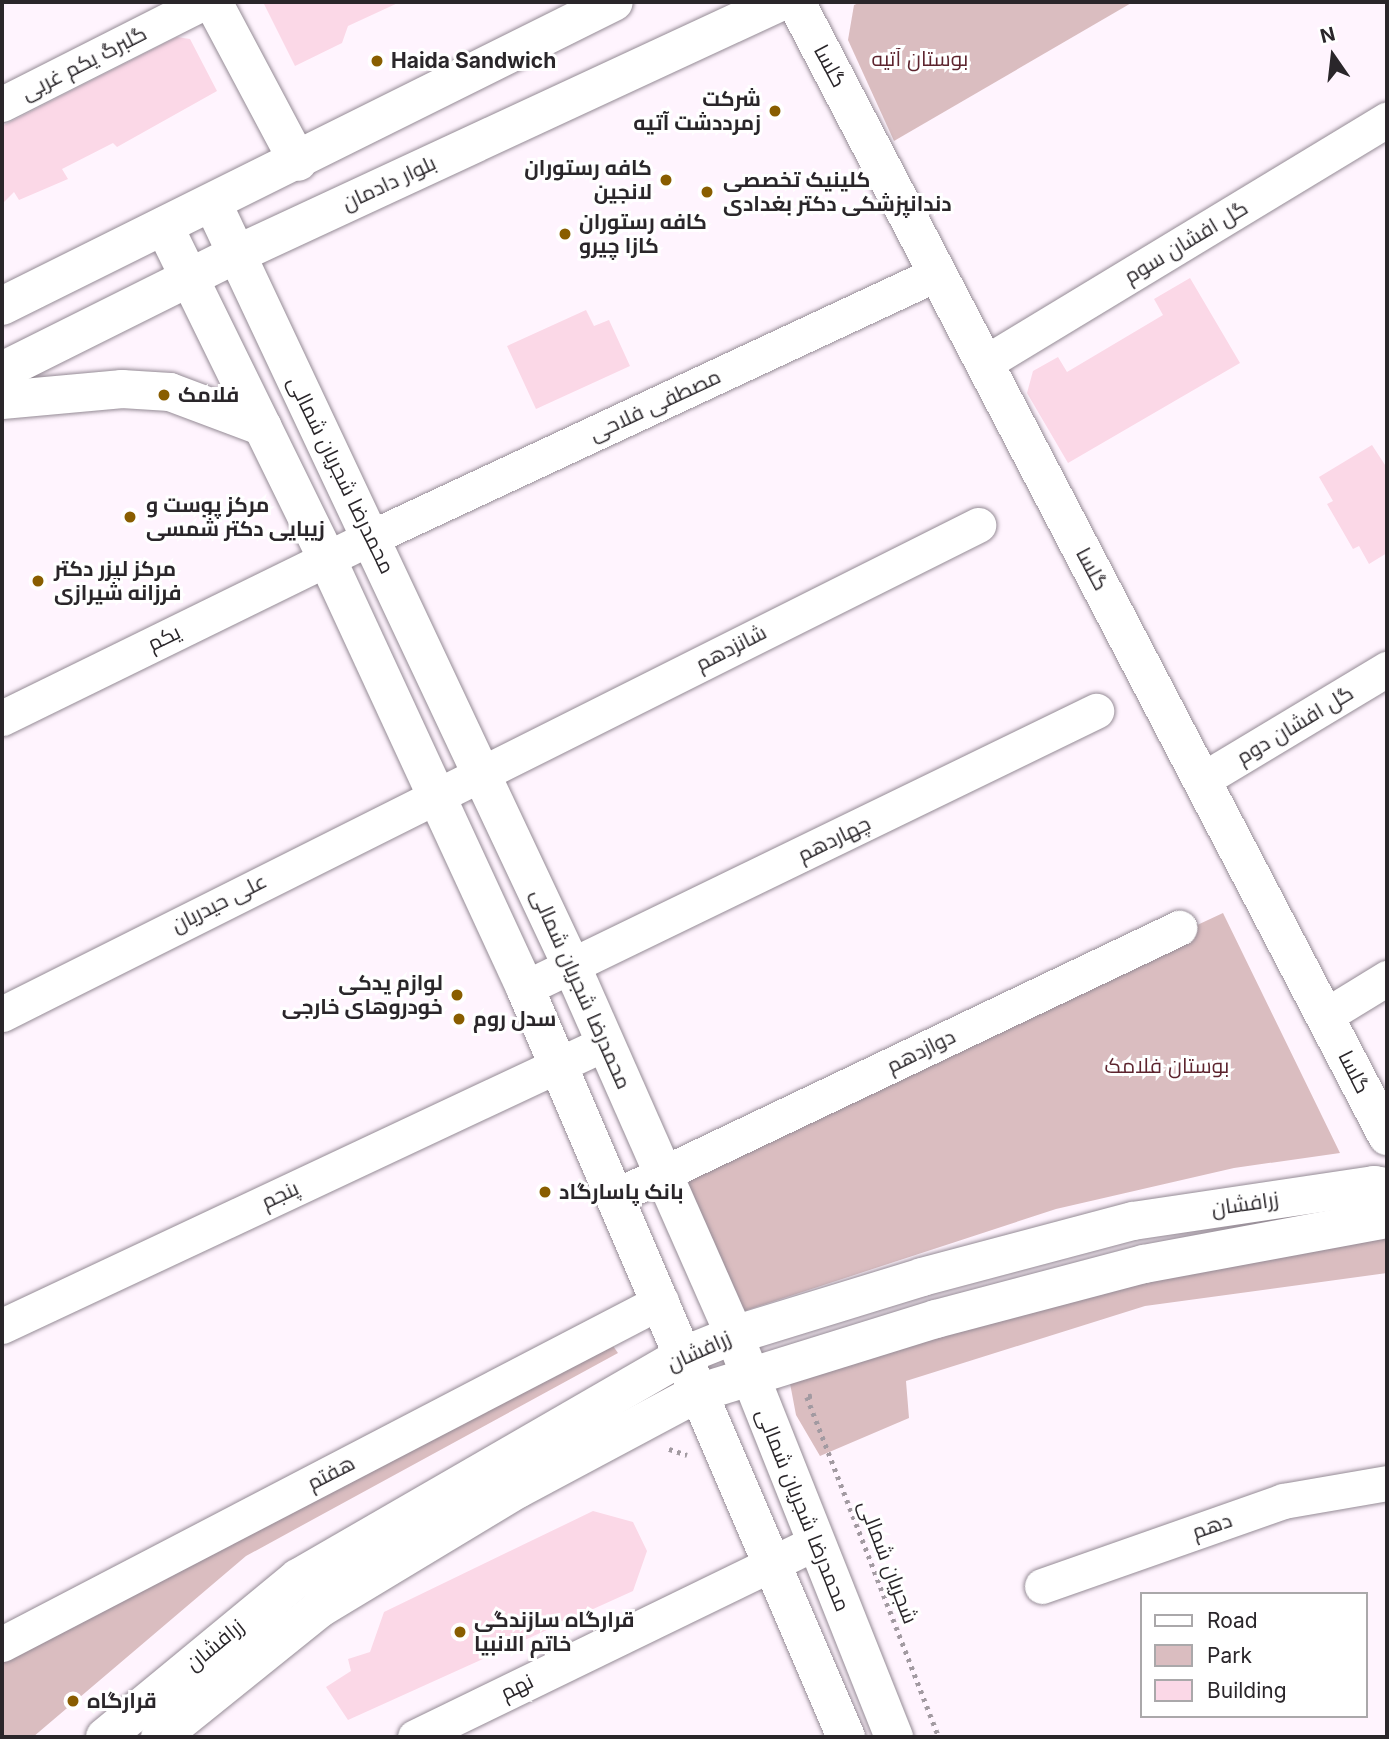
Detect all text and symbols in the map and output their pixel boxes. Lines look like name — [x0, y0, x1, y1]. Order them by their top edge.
street label: گلبرگ یکم غربی — [17, 21, 151, 105]
north arrow — [1298, 21, 1368, 91]
text: N — [1318, 22, 1338, 48]
street label: گلسا — [808, 40, 852, 92]
park label: بوستان آتیه — [872, 46, 968, 72]
place label: Haida Sandwich — [391, 48, 556, 74]
marker: Haida Sandwich — [369, 53, 385, 69]
place label: شركت زمرددشت آتيه — [633, 86, 761, 136]
marker: شركت زمرددشت آتيه — [767, 103, 783, 119]
street label: بلوار دادمان — [338, 150, 440, 216]
place label: کافه رستوران لانجین — [524, 155, 652, 205]
place label: کلینیک تخصصی دندانپزشکی دکتر بغدادی — [723, 167, 952, 217]
marker: کافه رستوران لانجین — [658, 172, 674, 188]
marker: کلینیک تخصصی دندانپزشکی دکتر بغدادی — [697, 182, 717, 202]
street label: گل افشان سوم — [1120, 195, 1252, 289]
place label: کافه رستوران کازا چیرو — [579, 209, 707, 259]
marker: کافه رستوران کازا چیرو — [557, 226, 573, 242]
street label: مصطفی فلاحی — [585, 364, 725, 446]
street label: محمدرضا شجریان شمالی — [282, 372, 400, 578]
place label: فلامک — [178, 382, 239, 408]
marker: فلامک — [156, 387, 172, 403]
place label: مرکز پوست و زیبایی دکتر شمسی — [146, 492, 325, 542]
marker: مرکز پوست و زیبایی دکتر شمسی — [120, 507, 140, 527]
street label: گلسا — [1070, 543, 1114, 595]
place label: مرکز لیزر دکتر فرزانه شیرازی — [54, 556, 181, 606]
marker: مرکز لیزر دکتر فرزانه شیرازی — [28, 571, 48, 591]
street label: یکم — [144, 619, 184, 657]
street label: شانزدهم — [691, 619, 771, 677]
street label: گل افشان دوم — [1232, 680, 1358, 770]
street label: چهاردهم — [793, 811, 875, 867]
street label: علی حیدریان — [167, 868, 271, 938]
street label: محمدرضا شجریان شمالی — [525, 885, 637, 1093]
place label: لوازم یدکی خودروهای خارجی — [282, 970, 443, 1020]
marker: لوازم یدکی خودروهای خارجی — [449, 987, 465, 1003]
place label: سدل روم — [473, 1006, 556, 1032]
marker: سدل روم — [451, 1011, 467, 1027]
street label: دوازدهم — [882, 1024, 960, 1078]
street label: گلسا — [1333, 1046, 1375, 1098]
park label: بوستان فلامک — [1105, 1053, 1229, 1079]
street label: پنجم — [257, 1175, 303, 1215]
place label: بانک پاسارگاد — [559, 1179, 684, 1205]
marker: بانک پاسارگاد — [537, 1184, 553, 1200]
street label: زرافشان — [1210, 1187, 1280, 1221]
street label: زرافشان — [663, 1326, 735, 1376]
street label: محمدرضا شجریان شمالی — [751, 1405, 855, 1615]
street label: هفتم — [303, 1450, 359, 1496]
street label: شجریان شمالی — [853, 1497, 923, 1627]
street label: دهم — [1189, 1507, 1235, 1545]
legend — [1140, 1592, 1368, 1718]
place label: قرارگاه سازندگی خاتم الانبیا — [474, 1607, 635, 1657]
text: Road — [1207, 1608, 1258, 1633]
street label: زرافشان — [181, 1614, 249, 1676]
marker: قرارگاه سازندگی خاتم الانبیا — [452, 1624, 468, 1640]
text: Park — [1207, 1643, 1252, 1668]
street label: نهم — [497, 1668, 537, 1706]
text: Building — [1207, 1678, 1287, 1703]
place label: قرارگاه — [87, 1688, 157, 1714]
marker: قرارگاه — [65, 1693, 81, 1709]

